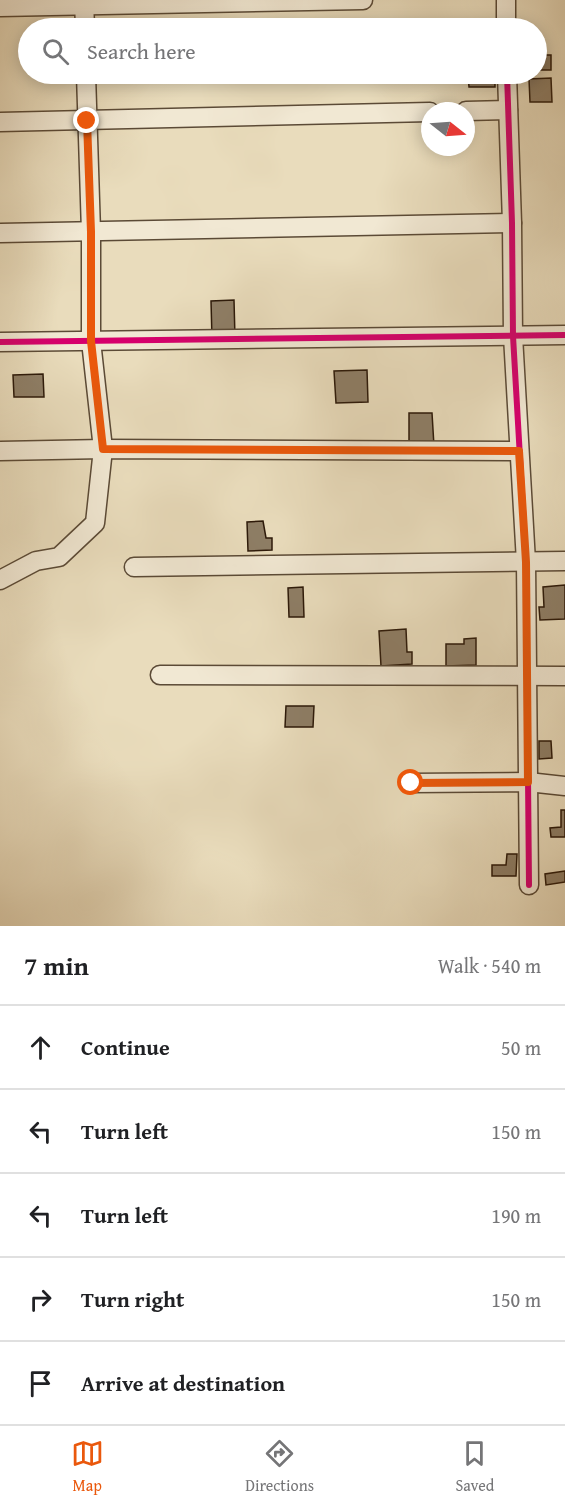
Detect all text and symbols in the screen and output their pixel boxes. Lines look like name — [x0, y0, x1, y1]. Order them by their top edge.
search box — [18, 18, 547, 84]
icon: search — [39, 35, 72, 68]
text: Search here — [87, 35, 196, 67]
north arrow — [421, 102, 475, 156]
route end — [73, 107, 99, 133]
route start — [397, 769, 423, 795]
text: 7 min — [24, 946, 89, 985]
text: Walk · 540 m — [438, 951, 541, 980]
icon: ahead — [24, 1031, 57, 1064]
text: Continue — [81, 1031, 170, 1063]
text: 50 m — [501, 1033, 541, 1062]
icon: left — [24, 1115, 57, 1148]
text: Turn left — [81, 1115, 168, 1147]
text: 150 m — [491, 1117, 541, 1146]
icon: left — [24, 1199, 57, 1232]
text: Turn left — [81, 1199, 168, 1231]
text: 190 m — [491, 1201, 541, 1230]
icon: right — [24, 1283, 57, 1316]
text: Turn right — [81, 1283, 184, 1315]
text: 150 m — [491, 1285, 541, 1314]
icon: arrive — [24, 1367, 57, 1400]
text: Arrive at destination — [81, 1367, 285, 1399]
tab: Map — [71, 1437, 104, 1497]
tab: Directions — [245, 1437, 314, 1497]
tab: Saved — [455, 1437, 494, 1497]

